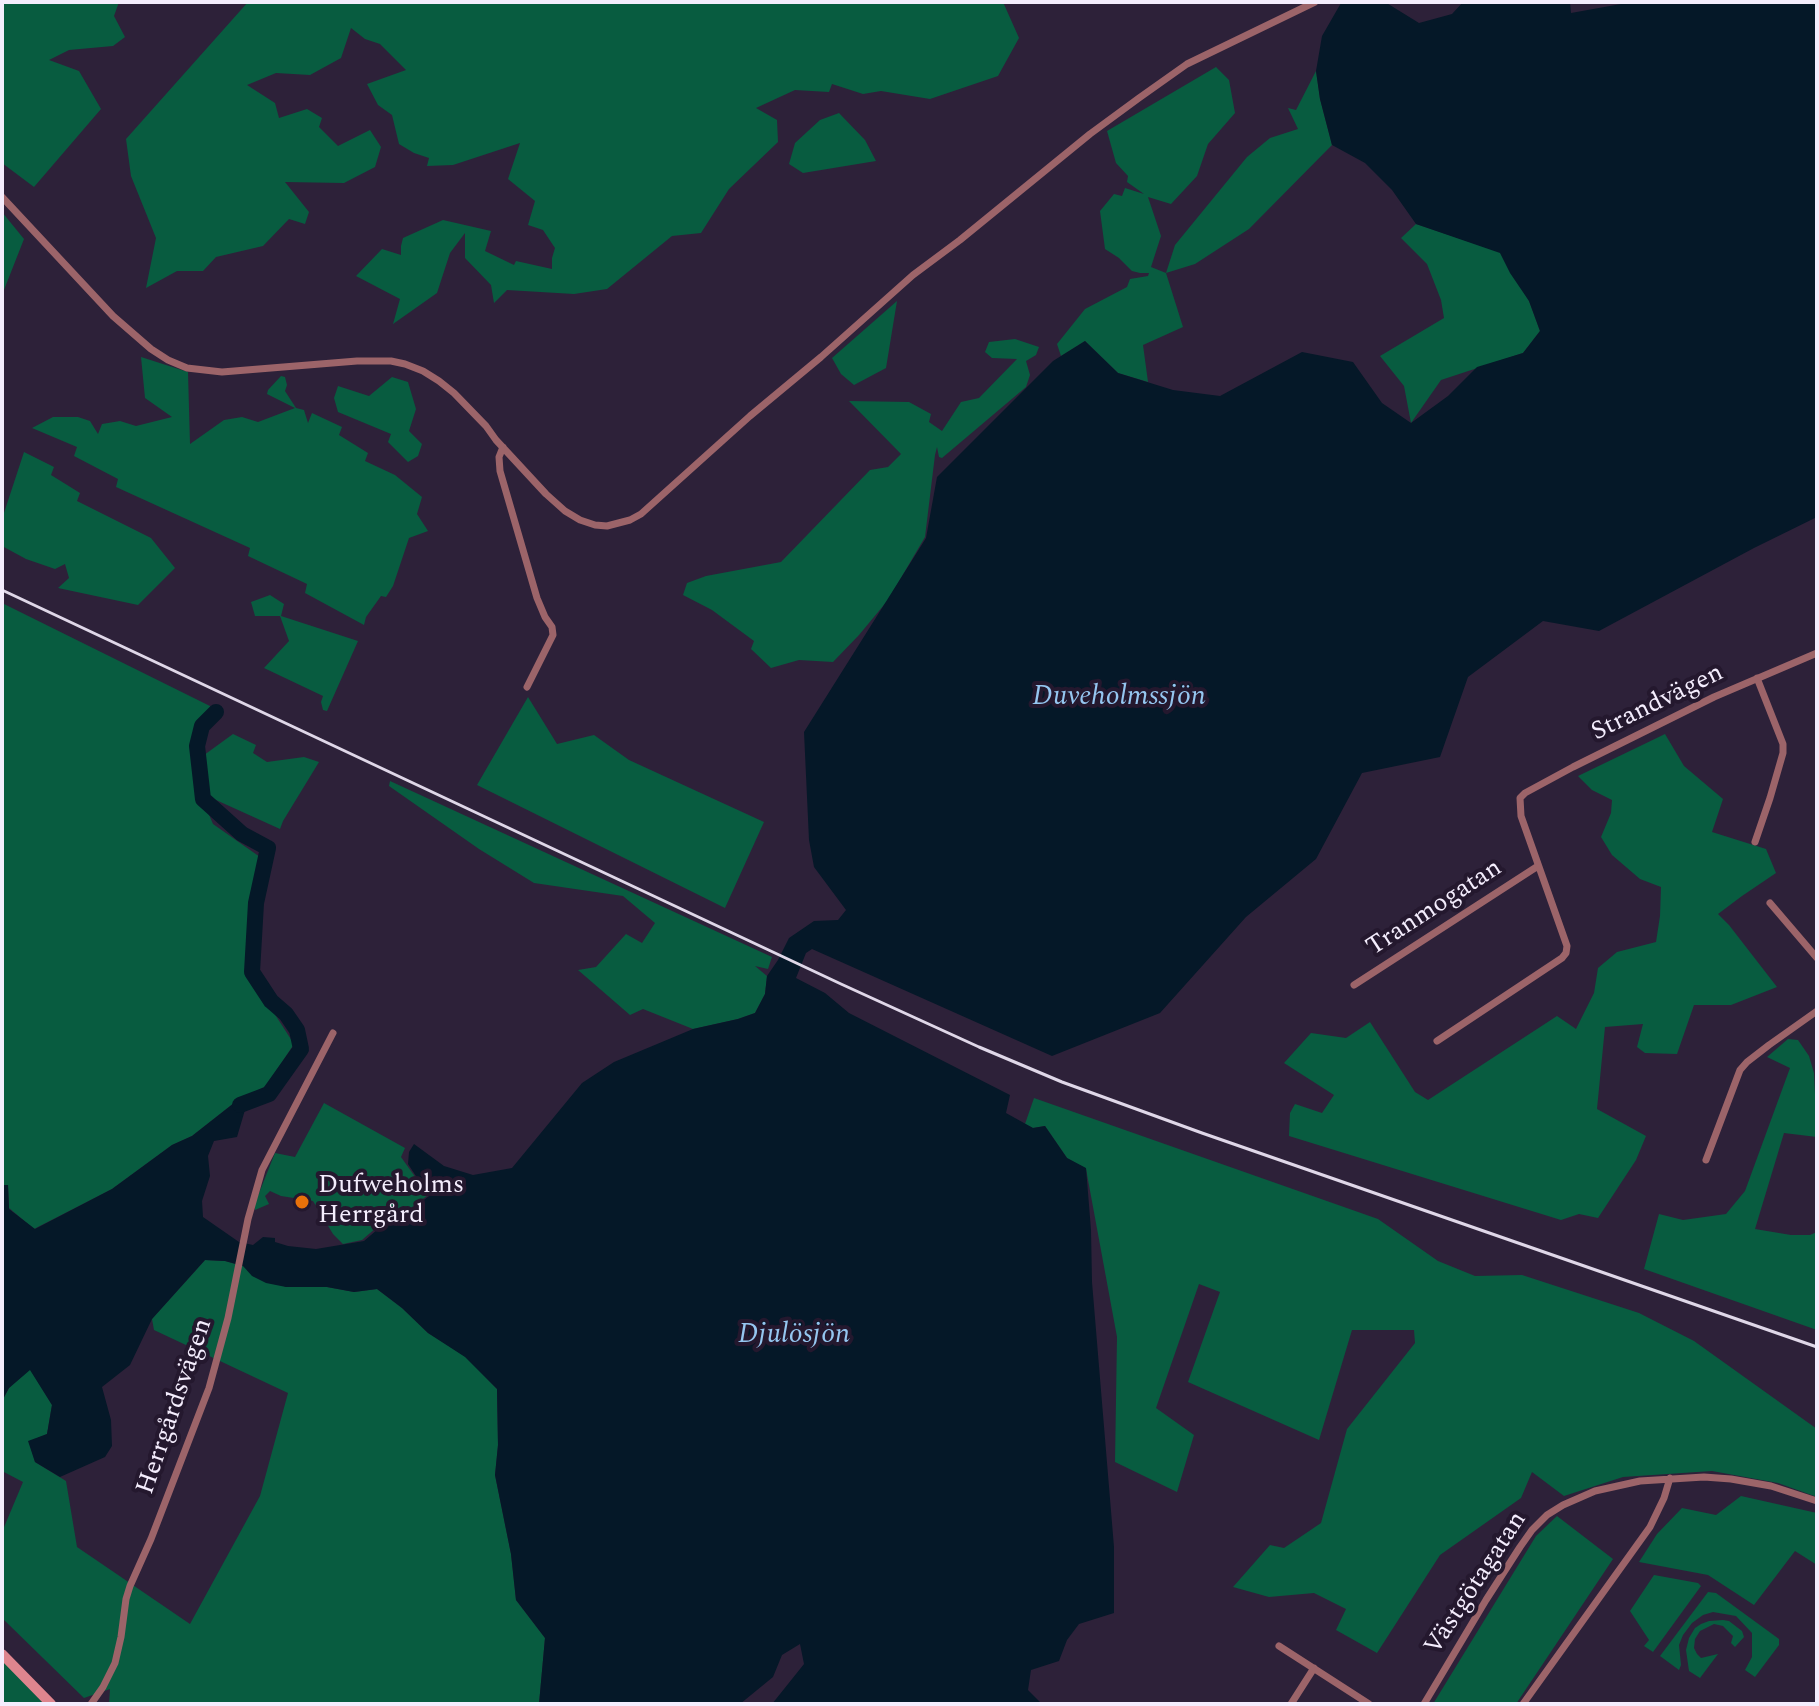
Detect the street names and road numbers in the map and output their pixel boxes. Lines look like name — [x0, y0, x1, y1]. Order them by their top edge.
street label: Strandvägen — [1587, 659, 1729, 749]
street label: Tranmogatan — [1361, 854, 1509, 964]
street label: Herrgårdsvägen — [131, 1315, 221, 1499]
street label: Västgötagatan — [1419, 1507, 1535, 1661]

